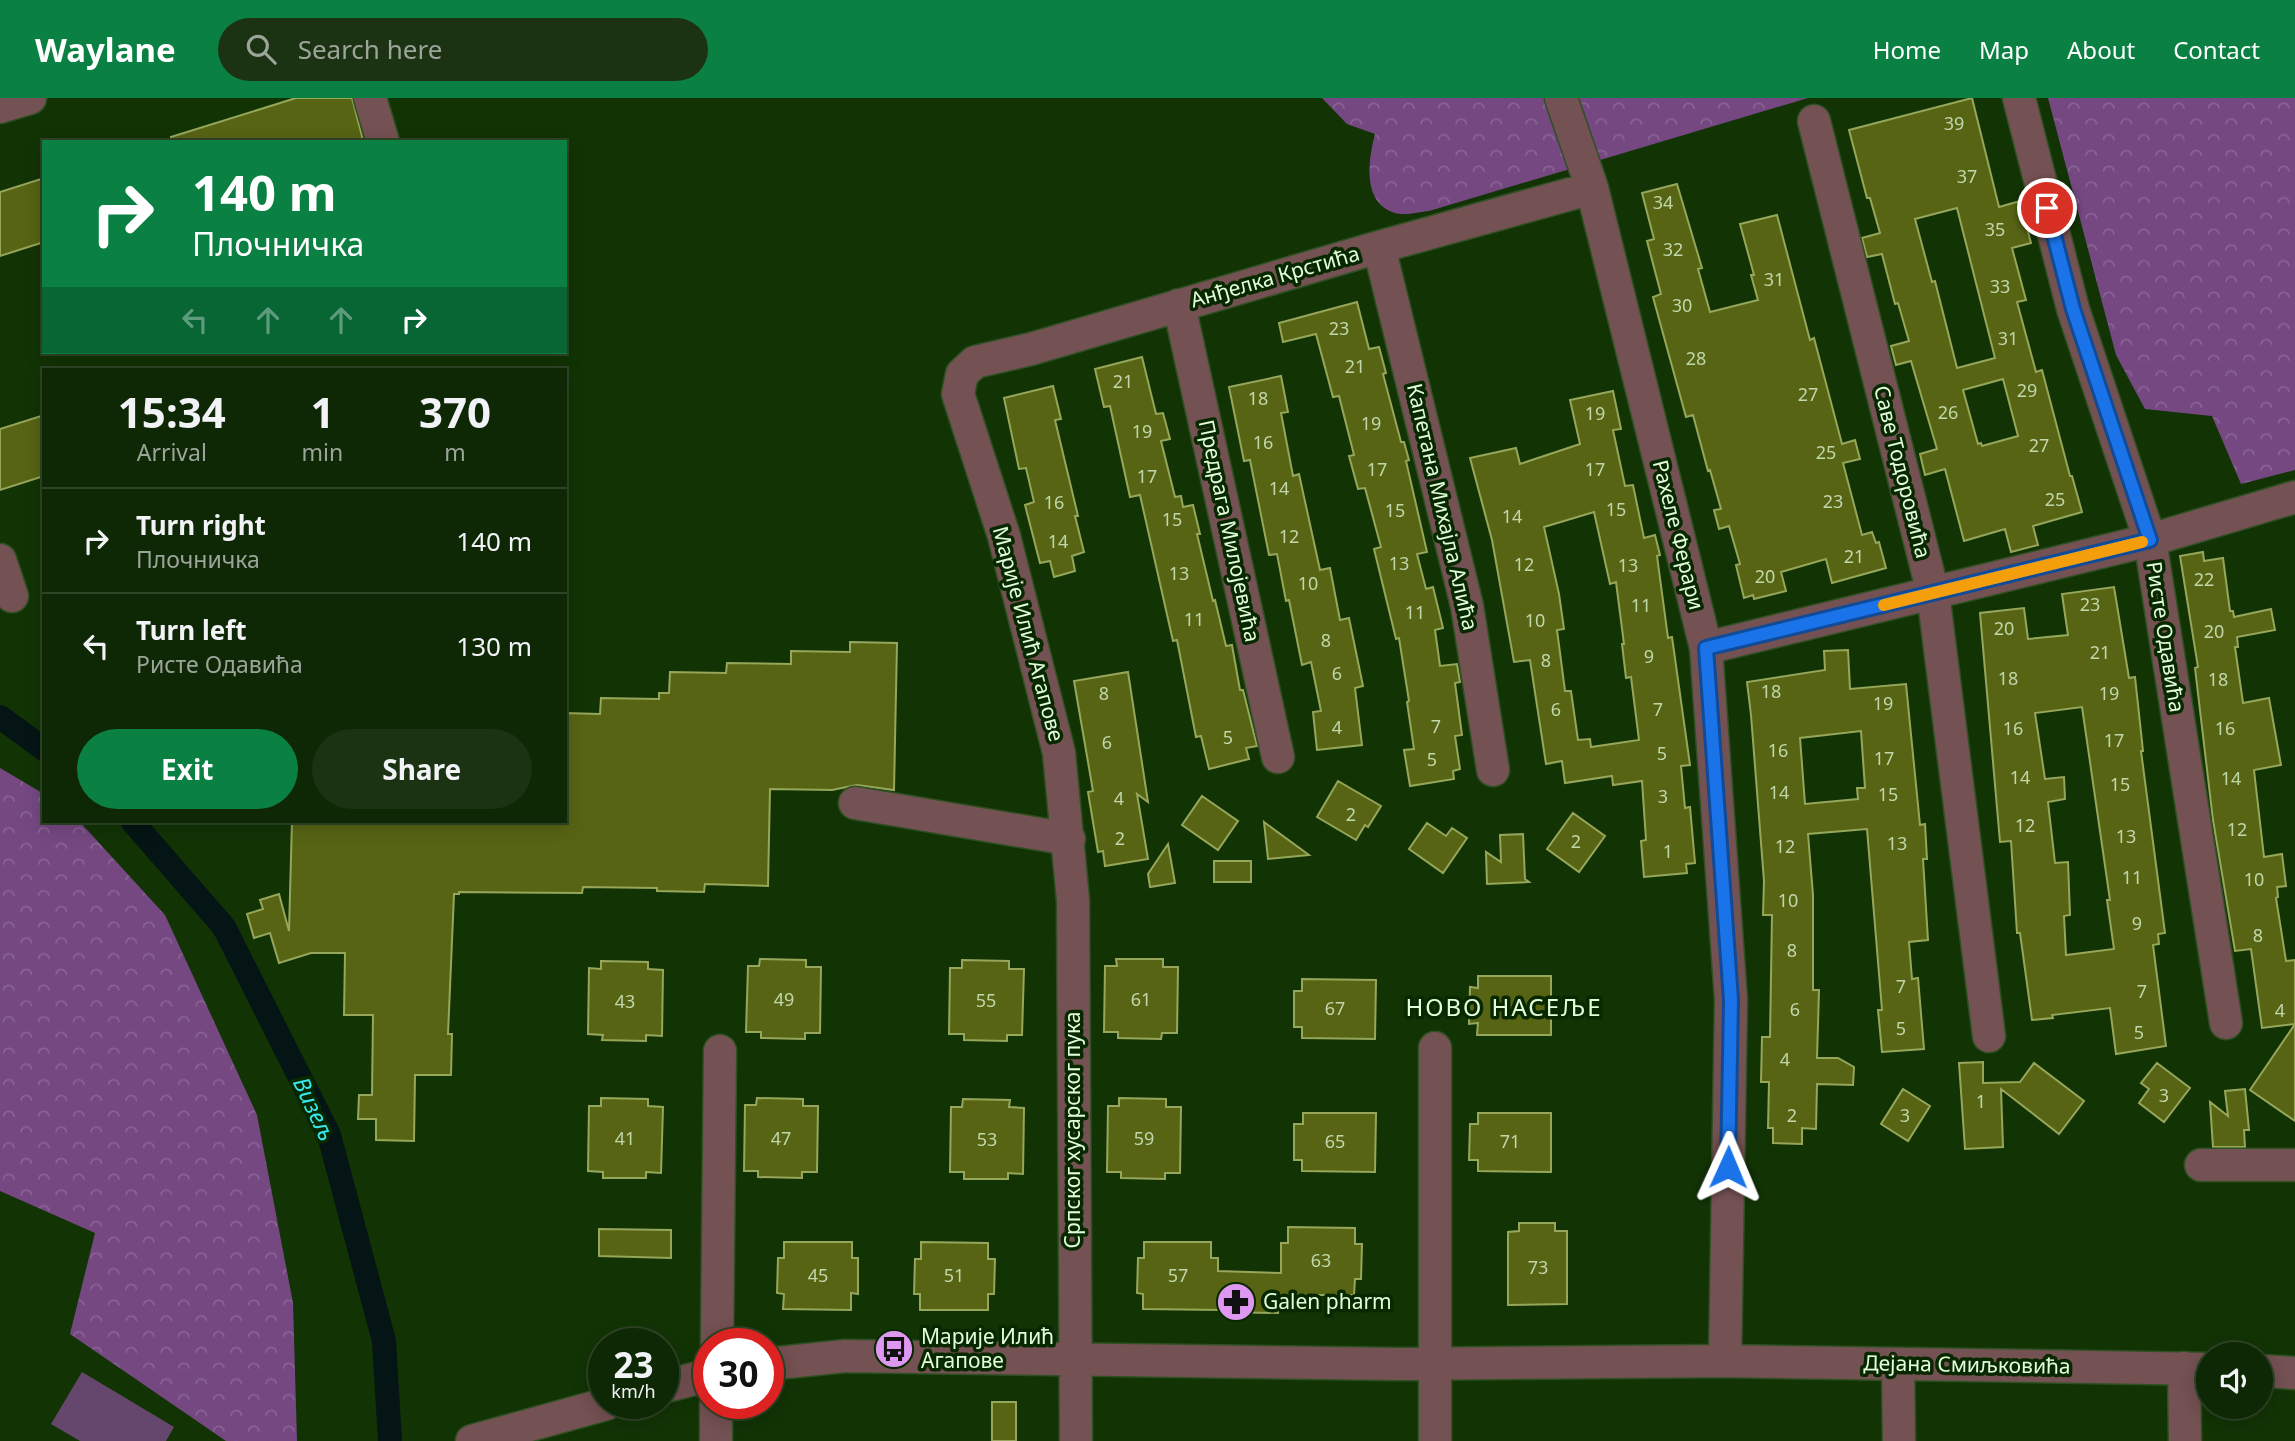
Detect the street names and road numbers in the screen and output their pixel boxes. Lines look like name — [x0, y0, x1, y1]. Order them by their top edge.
street label: Анђелка Крстића — [1187, 239, 1363, 314]
street label: Капетана Михајла Алића — [1401, 381, 1485, 633]
street label: Саве Тодоровића — [1868, 382, 1938, 561]
street label: Предрага Милојевића — [1193, 417, 1267, 644]
street label: Рахеле Ферари — [1647, 457, 1711, 613]
street label: Марије Илић Агапове — [987, 523, 1071, 744]
street label: Ристе Одавића — [2140, 559, 2192, 714]
street label: Српског хусарског пука — [1058, 1012, 1086, 1248]
street label: Дејана Смиљковића — [1863, 1348, 2071, 1380]

